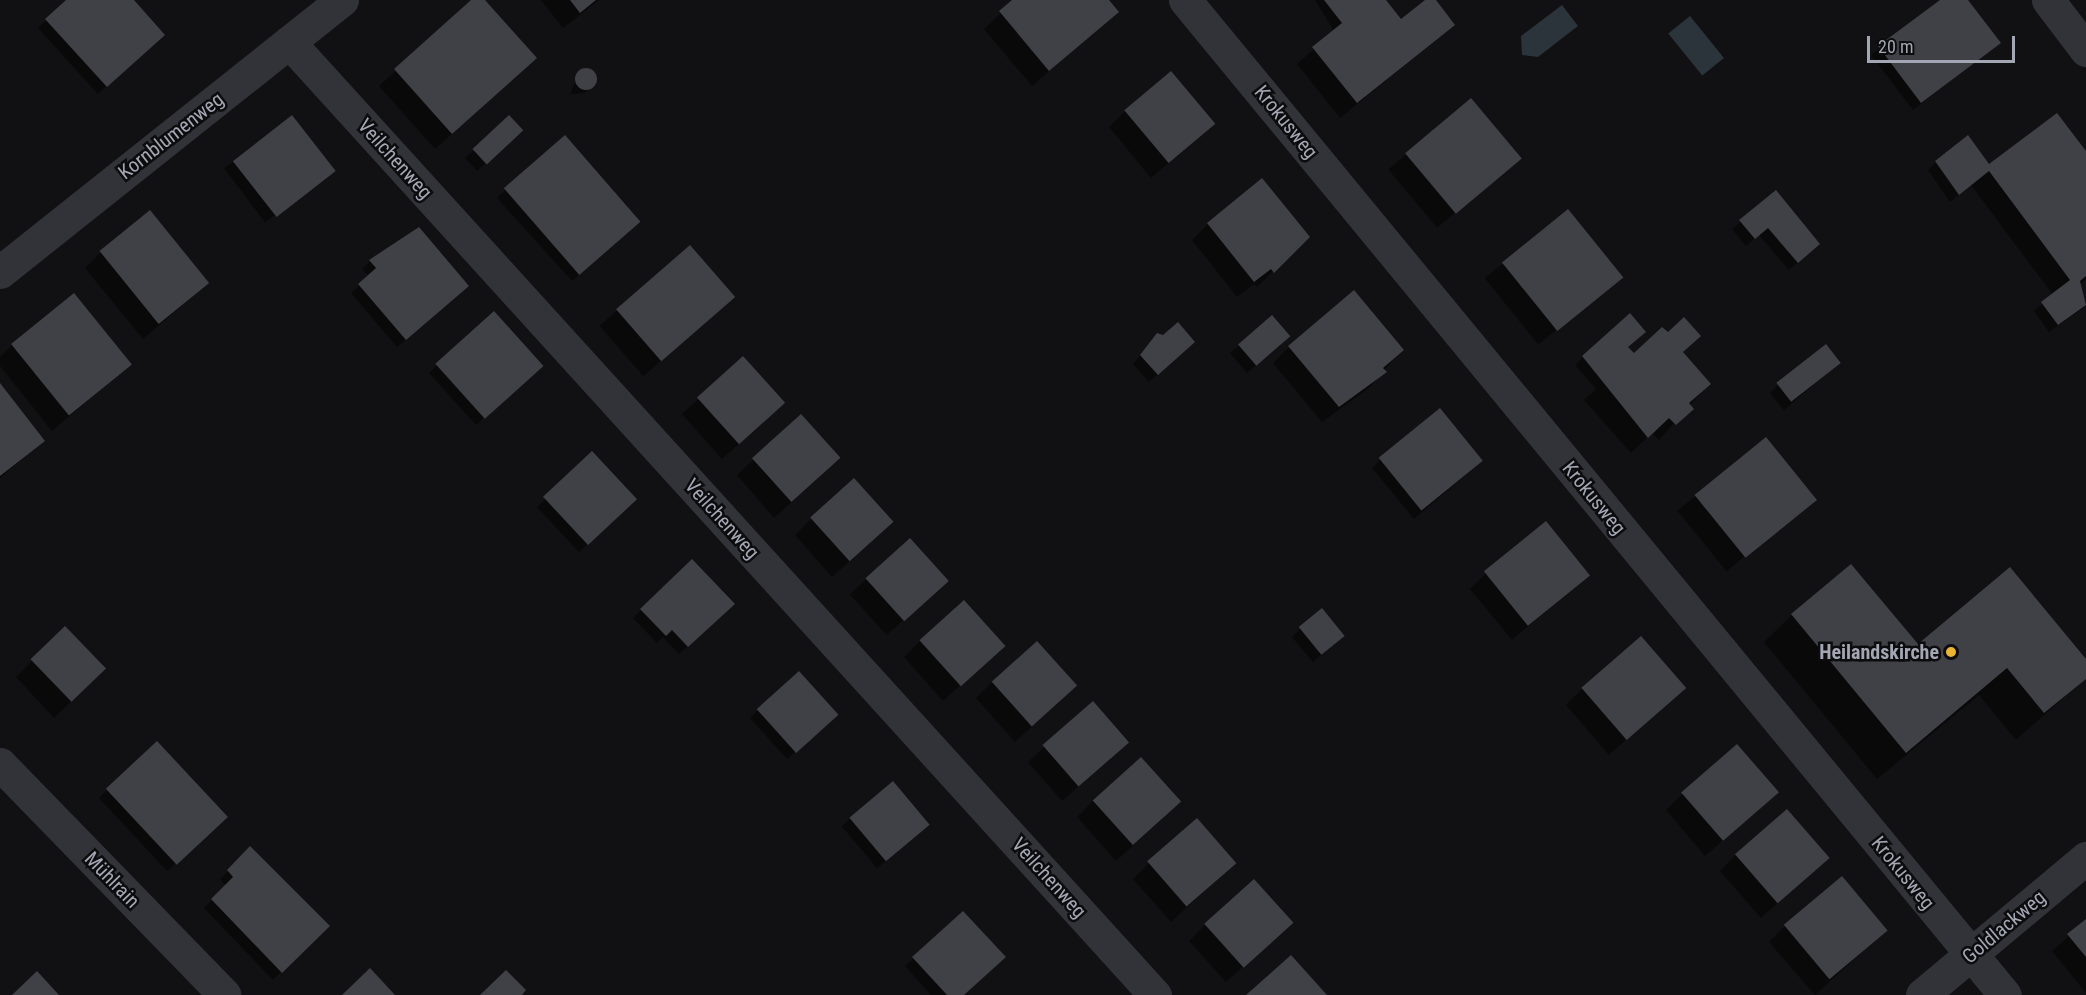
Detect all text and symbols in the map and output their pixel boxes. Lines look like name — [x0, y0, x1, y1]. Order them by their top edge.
scale bar — [1870, 24, 2018, 62]
text: 20 m — [1878, 36, 1913, 57]
street label: Krokusweg — [1249, 81, 1323, 163]
street label: Kornblumenweg — [114, 87, 228, 185]
street label: Veilchenweg — [353, 114, 437, 204]
street label: Krokusweg — [1557, 457, 1631, 539]
street label: Veilchenweg — [680, 474, 764, 564]
place label: Heilandskirche — [1819, 640, 1939, 664]
marker: Heilandskirche — [1944, 645, 1958, 659]
street label: Krokusweg — [1866, 832, 1940, 914]
street label: Veilchenweg — [1007, 833, 1091, 923]
street label: Mühlrain — [80, 847, 144, 913]
street label: Goldlackweg — [1958, 885, 2050, 969]

